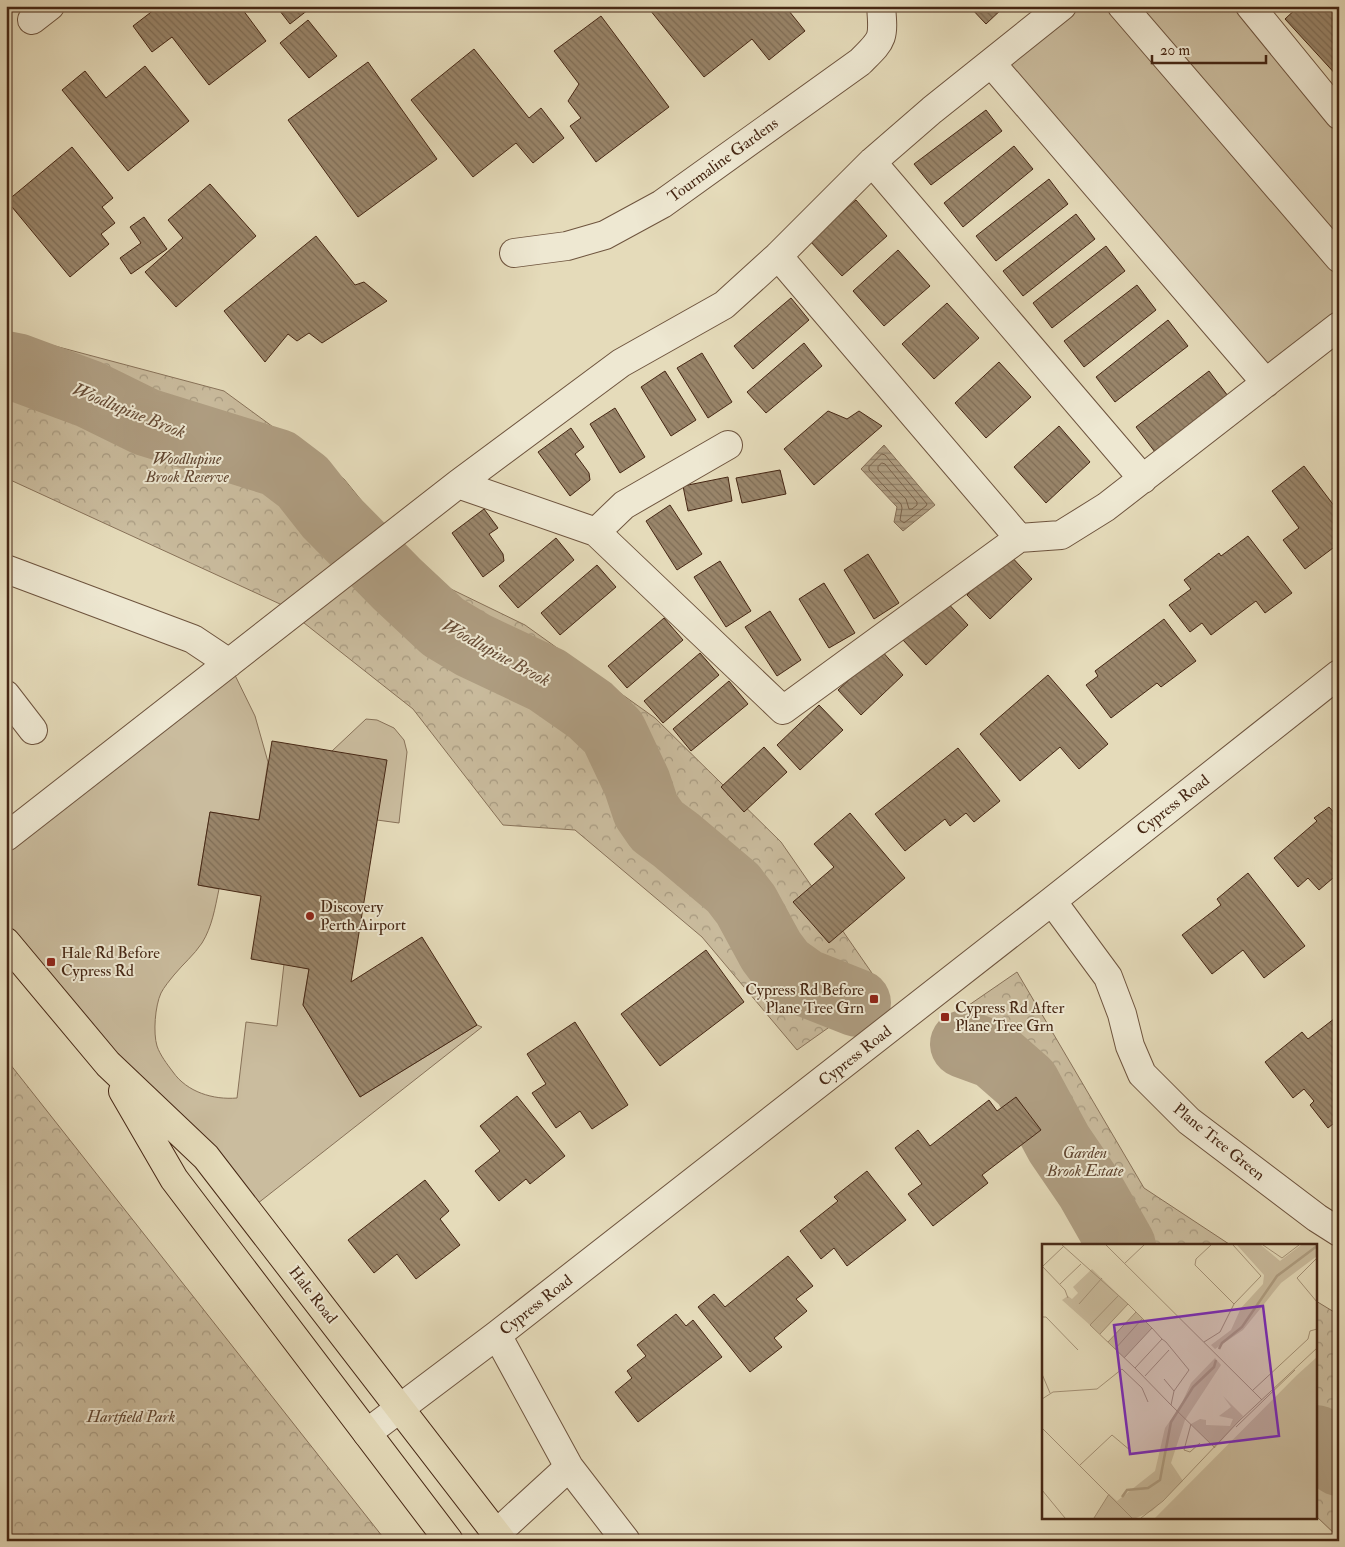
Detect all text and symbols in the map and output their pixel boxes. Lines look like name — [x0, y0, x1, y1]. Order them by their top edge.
scale bar — [1152, 32, 1266, 64]
text: 20 m — [1160, 41, 1190, 60]
street label: Tourmaline Gardens — [664, 113, 782, 207]
water label: Woodlupine Brook — [69, 378, 189, 444]
park label: Woodlupine Brook Reserve — [144, 449, 229, 487]
water label: Woodlupine Brook — [438, 614, 554, 692]
street label: Cypress Road — [1133, 770, 1214, 840]
place label: Discovery Perth Airport — [320, 897, 406, 936]
marker: Discovery Perth Airport — [304, 910, 316, 922]
place label: Hale Rd Before Cypress Rd — [61, 943, 160, 982]
marker: Hale Rd Before Cypress Rd — [45, 956, 57, 968]
place label: Cypress Rd Before Plane Tree Grn — [745, 980, 864, 1018]
marker: Cypress Rd Before Plane Tree Grn — [868, 993, 880, 1005]
place label: Cypress Rd After Plane Tree Grn — [955, 998, 1064, 1036]
marker: Cypress Rd After Plane Tree Grn — [939, 1011, 951, 1023]
street label: Cypress Road — [815, 1021, 896, 1091]
street label: Plane Tree Green — [1169, 1099, 1269, 1185]
park label: Garden Brook Estate — [1046, 1143, 1124, 1181]
inset map — [1042, 1244, 1318, 1520]
street label: Hale Road — [284, 1262, 342, 1328]
street label: Cypress Road — [496, 1270, 577, 1340]
park label: Hartfield Park — [86, 1407, 176, 1427]

